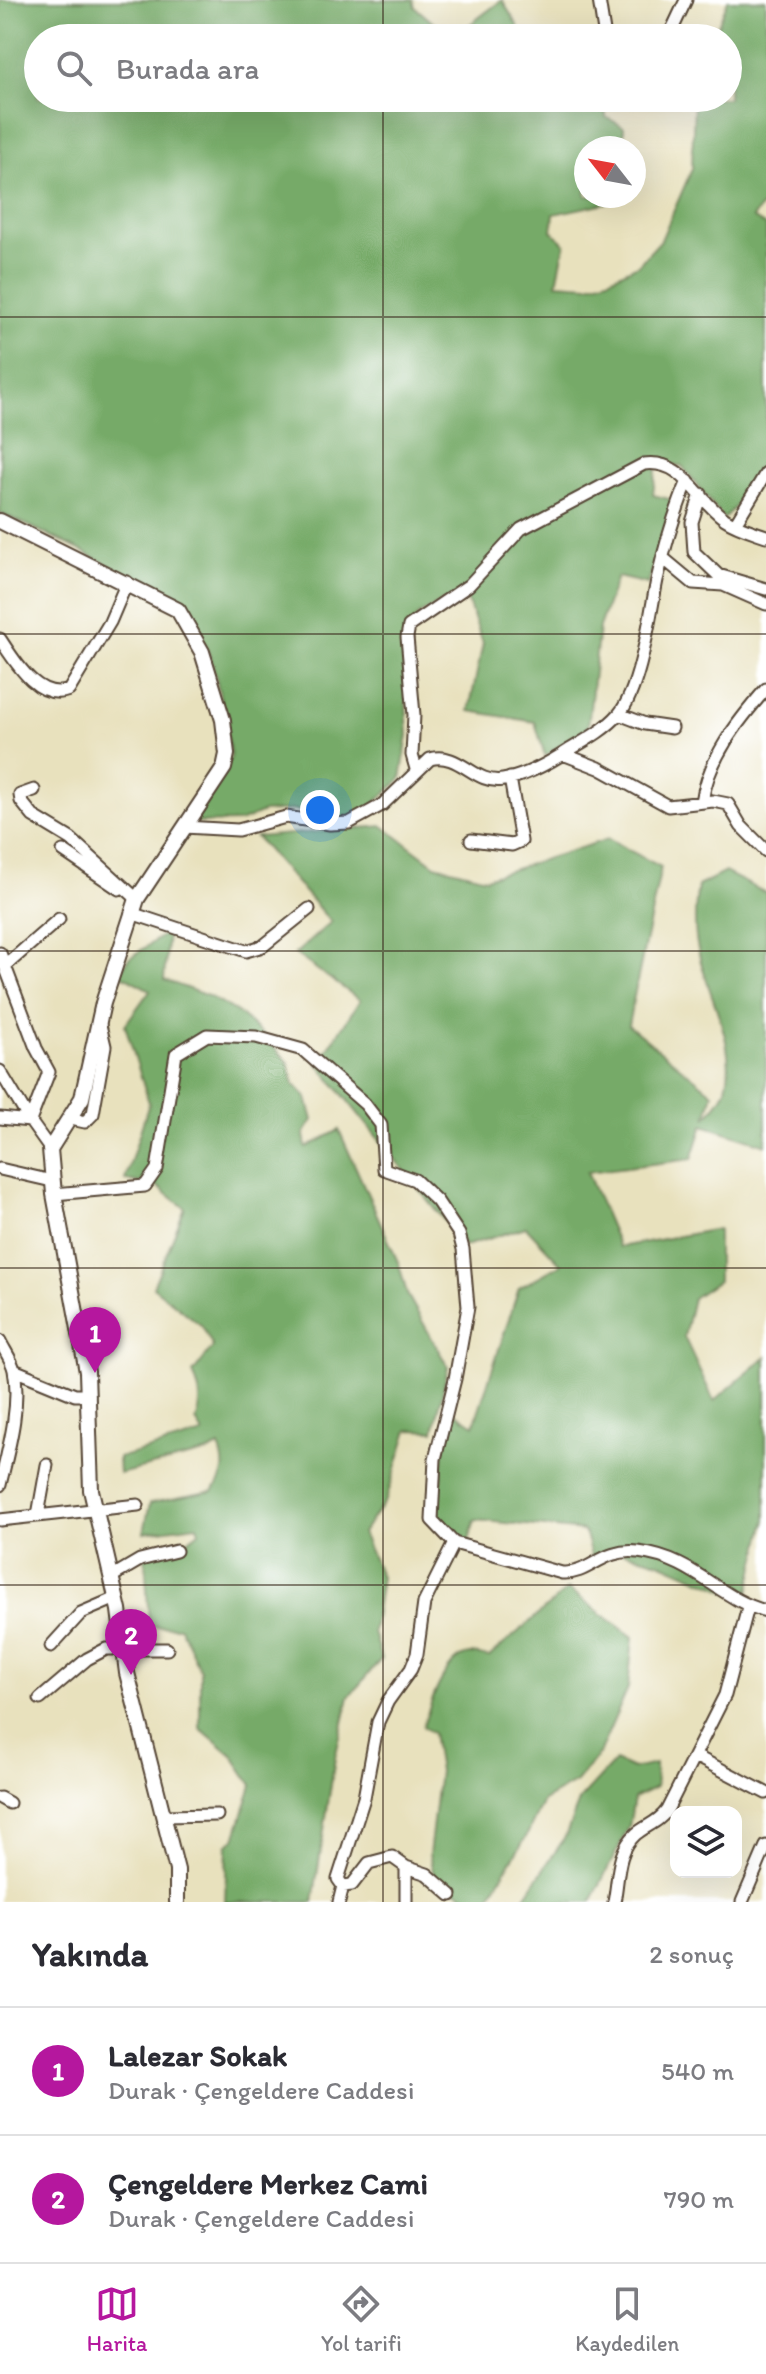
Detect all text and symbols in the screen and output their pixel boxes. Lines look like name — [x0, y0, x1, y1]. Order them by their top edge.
search box — [24, 24, 742, 112]
icon: search — [52, 46, 96, 90]
text: Burada ara — [116, 50, 259, 87]
north arrow — [574, 136, 646, 208]
your location — [300, 790, 340, 830]
pin: 1 — [69, 1307, 121, 1373]
pin: 2 — [105, 1609, 157, 1675]
map controls — [670, 1806, 742, 1878]
button: layers — [670, 1806, 742, 1878]
text: Yakında — [32, 1934, 148, 1975]
text: 2 sonuç — [649, 1938, 734, 1970]
text: Lalezar Sokak — [108, 2037, 287, 2074]
text: 1 — [52, 2055, 64, 2087]
text: 540 m — [661, 2055, 734, 2087]
text: Durak · Çengeldere Caddesi — [108, 2074, 414, 2106]
text: Çengeldere Merkez Cami — [108, 2165, 428, 2202]
text: 2 — [51, 2183, 65, 2215]
text: 790 m — [664, 2183, 734, 2215]
text: Durak · Çengeldere Caddesi — [108, 2202, 414, 2234]
tab: Harita — [87, 2282, 147, 2357]
tab: Yol tarifi — [321, 2282, 402, 2357]
tab: Kaydedilen — [575, 2282, 679, 2357]

